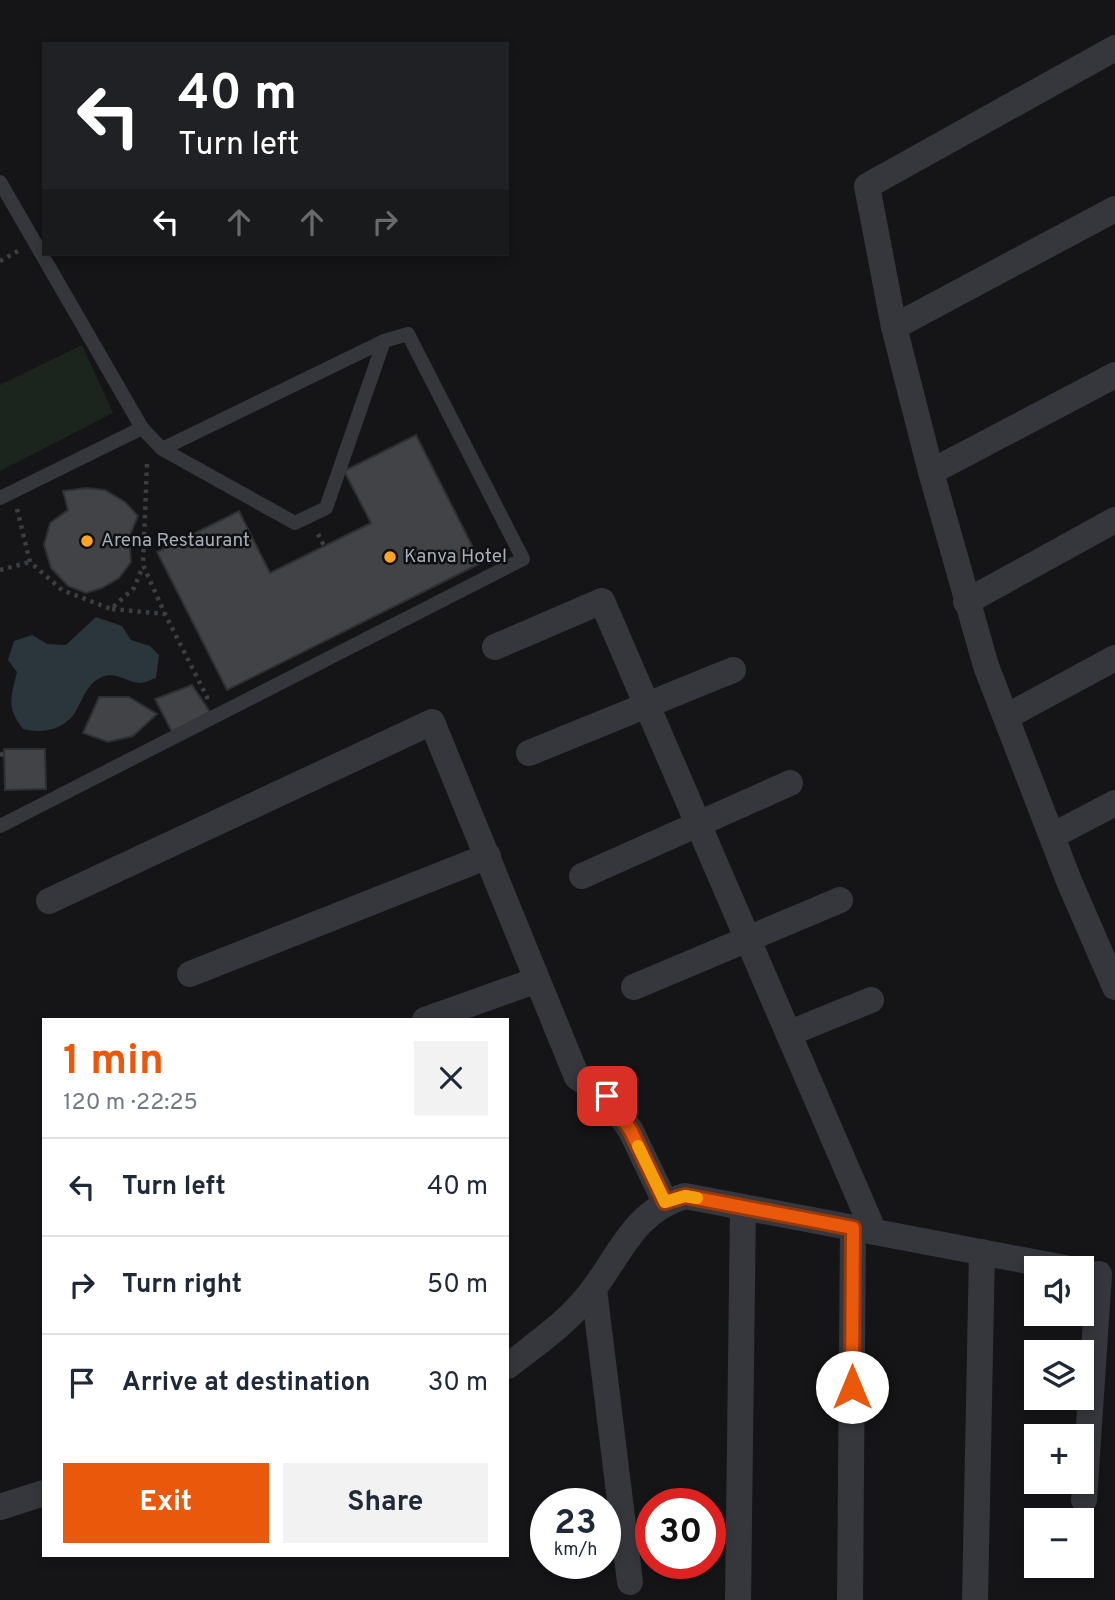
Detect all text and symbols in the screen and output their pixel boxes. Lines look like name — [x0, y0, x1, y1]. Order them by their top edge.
text: 40 m — [178, 65, 297, 127]
icon: left — [63, 70, 154, 161]
text: Turn left — [178, 126, 299, 166]
icon: left — [147, 203, 185, 241]
icon: ahead — [220, 203, 258, 241]
icon: ahead — [293, 203, 331, 241]
icon: right — [366, 203, 404, 241]
place label: Arena Restaurant — [101, 529, 250, 553]
marker: Arena Restaurant — [79, 533, 95, 549]
place label: Kanva Hotel — [404, 545, 507, 569]
marker: Kanva Hotel — [382, 549, 398, 565]
text: 1 min — [63, 1036, 164, 1089]
button: close — [414, 1041, 488, 1115]
pin — [577, 1066, 637, 1126]
icon: arrive — [588, 1077, 626, 1115]
text: 120 m · 22:25 — [63, 1089, 198, 1118]
icon: left — [63, 1168, 101, 1206]
text: Turn left — [122, 1171, 226, 1204]
text: 40 m — [427, 1171, 488, 1204]
map controls — [1024, 1256, 1094, 1578]
button: sound — [1024, 1256, 1094, 1326]
icon: right — [63, 1266, 101, 1304]
text: Turn right — [122, 1269, 242, 1302]
text: 50 m — [427, 1269, 488, 1302]
button: layers — [1024, 1340, 1094, 1410]
position arrow — [815, 1350, 889, 1424]
icon: arrive — [63, 1364, 101, 1402]
text: Arrive at destination — [122, 1367, 370, 1400]
text: 30 m — [428, 1367, 488, 1400]
button: + — [1024, 1424, 1094, 1494]
button: Exit — [63, 1463, 269, 1543]
button: Share — [283, 1463, 488, 1543]
speed limit sign: 30 — [635, 1488, 726, 1579]
text: 23 — [554, 1502, 597, 1546]
button: − — [1024, 1508, 1094, 1578]
text: km/h — [554, 1539, 597, 1562]

